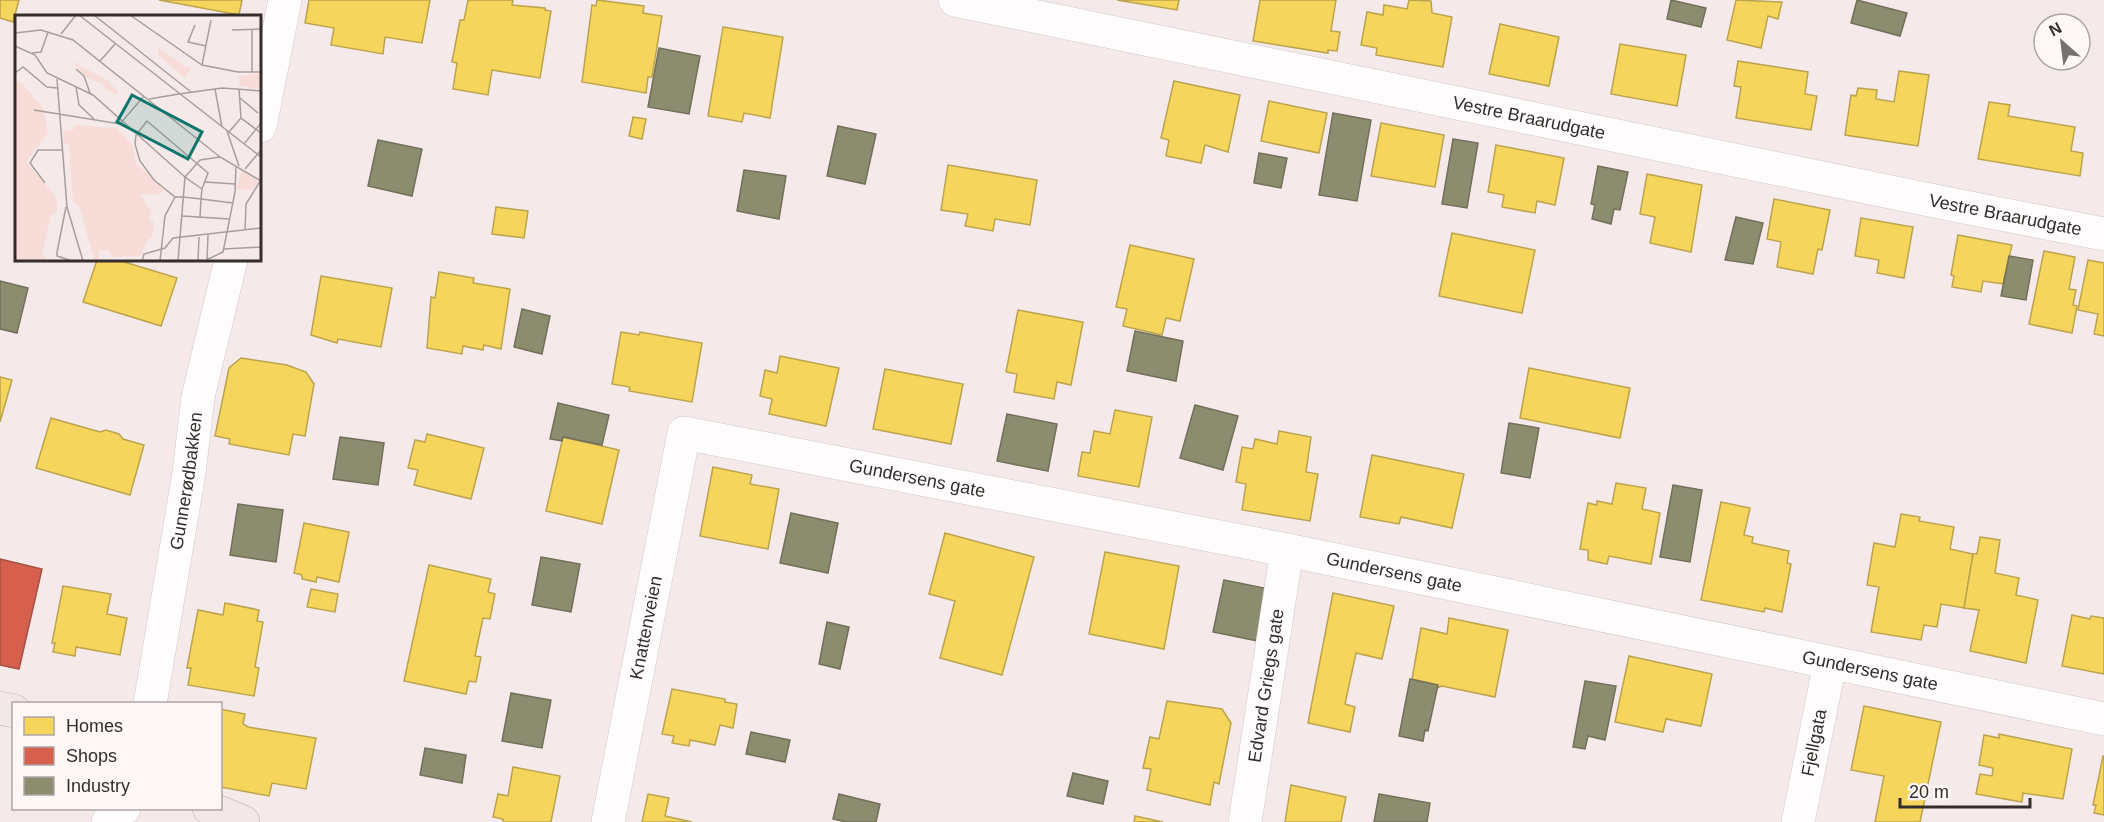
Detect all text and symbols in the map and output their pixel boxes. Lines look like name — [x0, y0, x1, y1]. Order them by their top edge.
north arrow — [2032, 12, 2092, 72]
inset map — [15, 15, 261, 261]
text: N — [2046, 19, 2064, 39]
street label: Vestre Braarudgate — [1451, 92, 1607, 143]
street label: Vestre Braarudgate — [1927, 190, 2083, 239]
street label: Gunnerødbakken — [166, 411, 206, 551]
street label: Gundersens gate — [848, 455, 987, 501]
street label: Gundersens gate — [1324, 548, 1464, 596]
street label: Knattenveien — [626, 574, 666, 681]
street label: Edvard Griegs gate — [1244, 607, 1288, 764]
street label: Gundersens gate — [1800, 647, 1940, 694]
legend — [12, 702, 222, 810]
street label: Fjellgata — [1797, 706, 1831, 778]
text: Homes — [66, 716, 123, 736]
text: Shops — [66, 746, 117, 766]
scale bar — [1900, 771, 2030, 809]
text: Industry — [66, 776, 130, 796]
text: 20 m — [1909, 782, 1949, 802]

